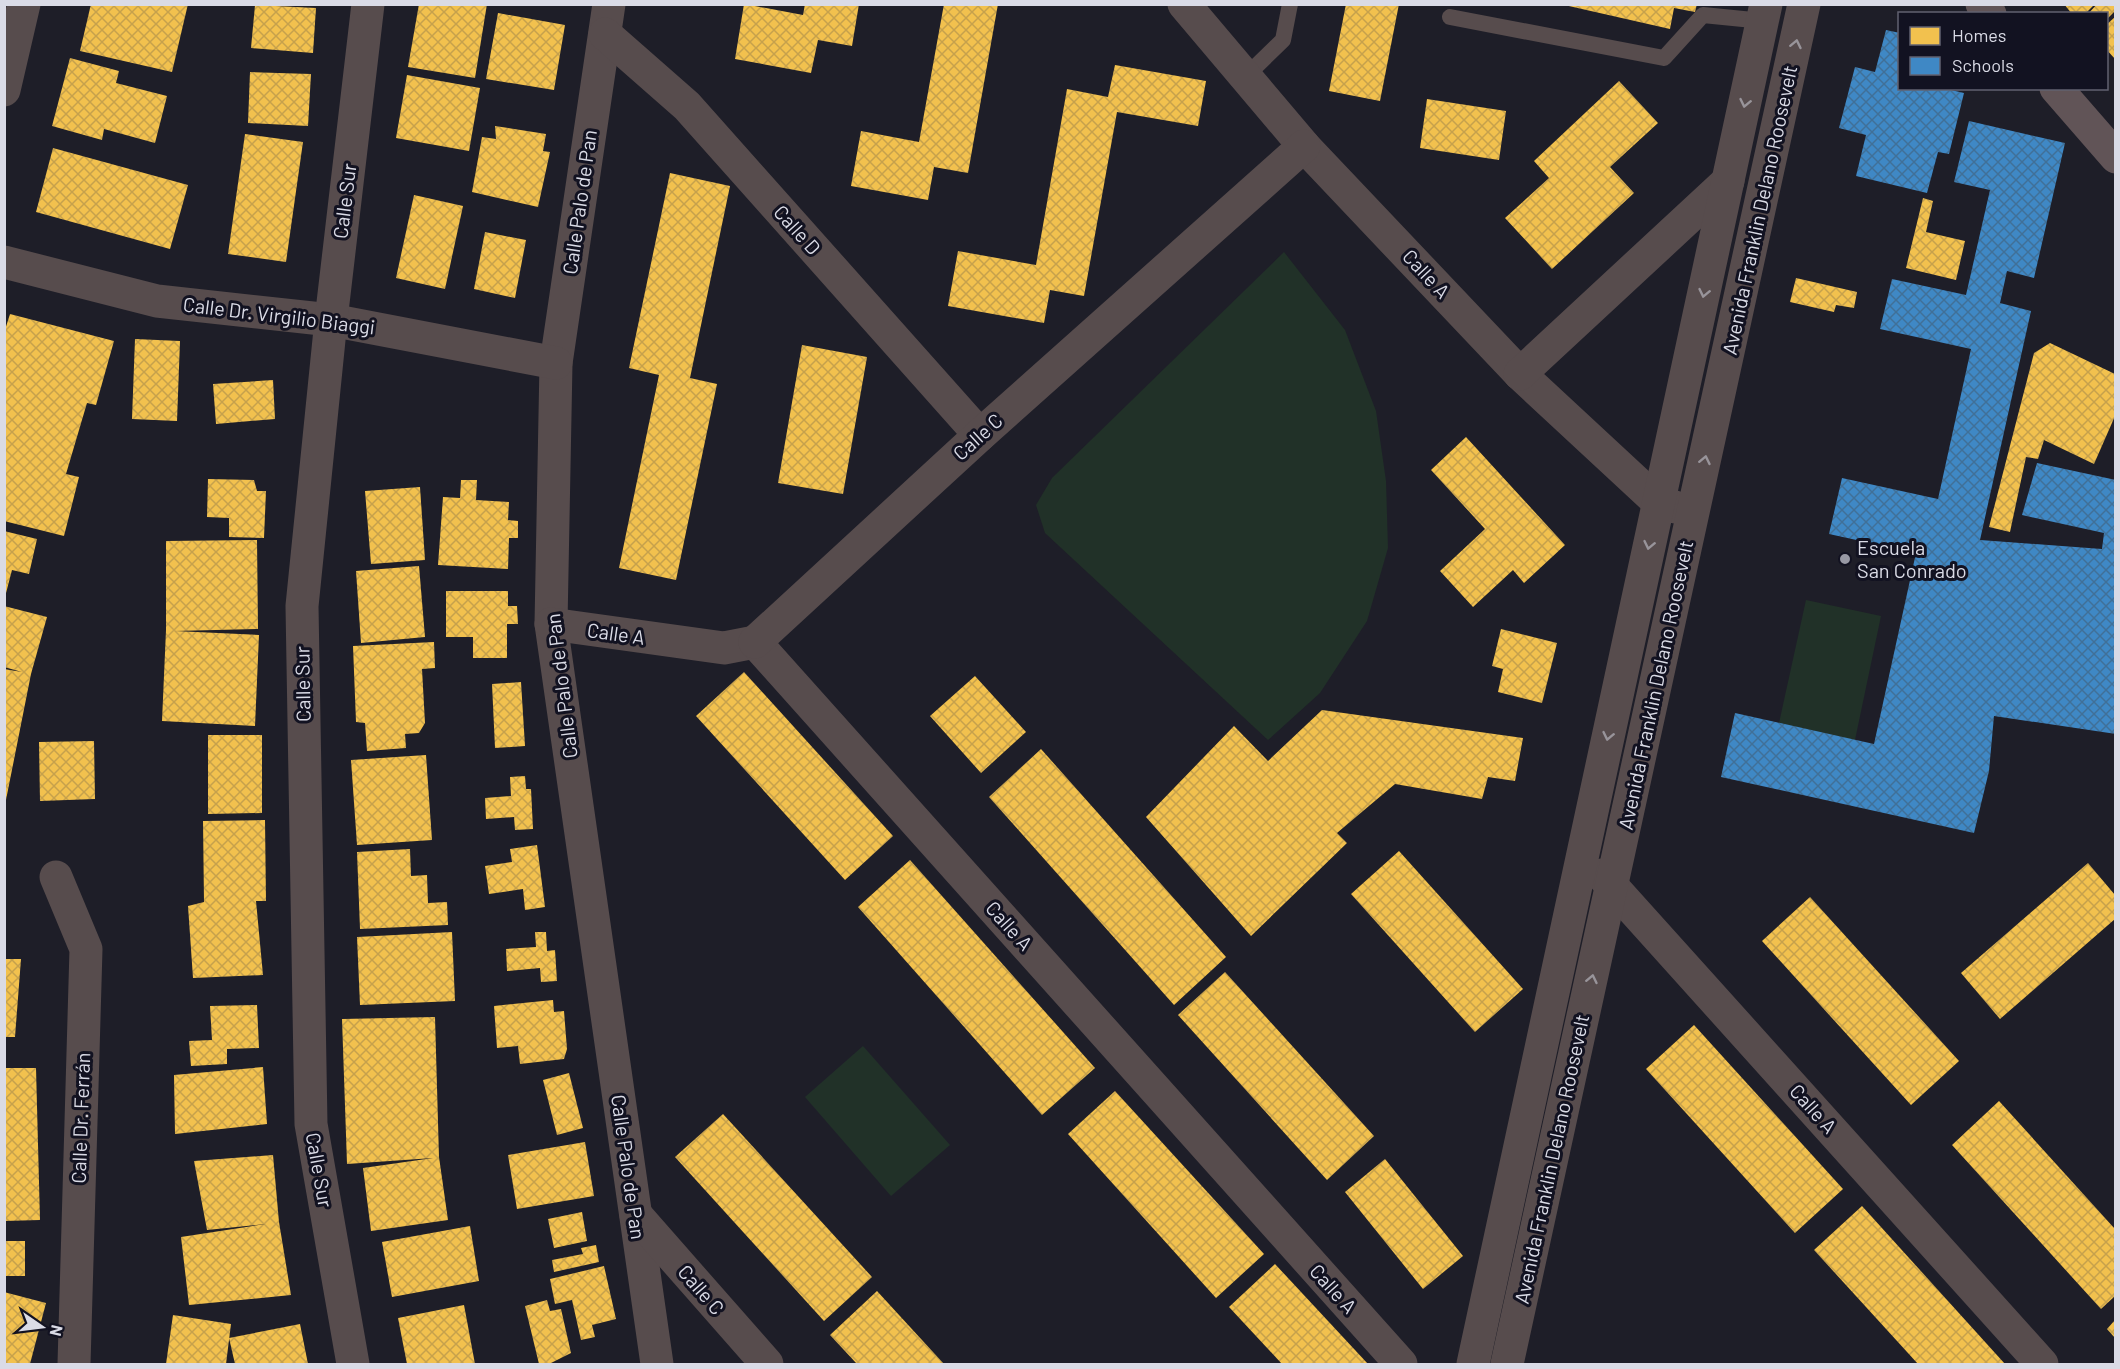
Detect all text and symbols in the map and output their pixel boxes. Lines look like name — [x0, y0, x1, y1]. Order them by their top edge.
legend — [1898, 12, 2108, 90]
text: Homes — [1952, 24, 2006, 46]
one-way arrow — [1788, 39, 1801, 49]
text: Schools — [1952, 54, 2014, 76]
street label: Avenida Franklin Delano Roosevelt — [1717, 63, 1801, 357]
one-way arrow — [1739, 97, 1752, 107]
street label: Calle Palo de Pan — [557, 128, 601, 276]
street label: Calle Sur — [327, 162, 361, 240]
street label: Calle D — [769, 200, 826, 259]
street label: Calle A — [1398, 244, 1455, 303]
one-way arrow — [1698, 288, 1711, 298]
street label: Calle Dr. Virgilio Biaggi — [182, 291, 377, 339]
street label: Calle C — [948, 408, 1007, 465]
one-way arrow — [1698, 456, 1711, 466]
place label: Escuela San Conrado — [1857, 535, 1967, 582]
street label: Avenida Franklin Delano Roosevelt — [1613, 538, 1697, 832]
one-way arrow — [1643, 540, 1656, 550]
marker: Escuela San Conrado — [1838, 552, 1852, 566]
street label: Calle Palo de Pan — [540, 612, 582, 760]
street label: Calle A — [586, 617, 647, 649]
street label: Calle Sur — [289, 646, 315, 722]
one-way arrow — [1603, 731, 1616, 741]
street label: Calle A — [981, 896, 1038, 955]
one-way arrow — [1585, 975, 1598, 985]
street label: Avenida Franklin Delano Roosevelt — [1509, 1012, 1593, 1306]
street label: Calle Dr. Ferrán — [66, 1052, 94, 1184]
street label: Calle A — [1785, 1079, 1842, 1138]
street label: Calle Palo de Pan — [607, 1093, 651, 1241]
street label: Calle Sur — [302, 1130, 338, 1209]
street label: Calle C — [674, 1259, 730, 1319]
street label: Calle A — [1305, 1259, 1362, 1318]
north arrow — [12, 1297, 72, 1357]
text: N — [47, 1323, 68, 1338]

